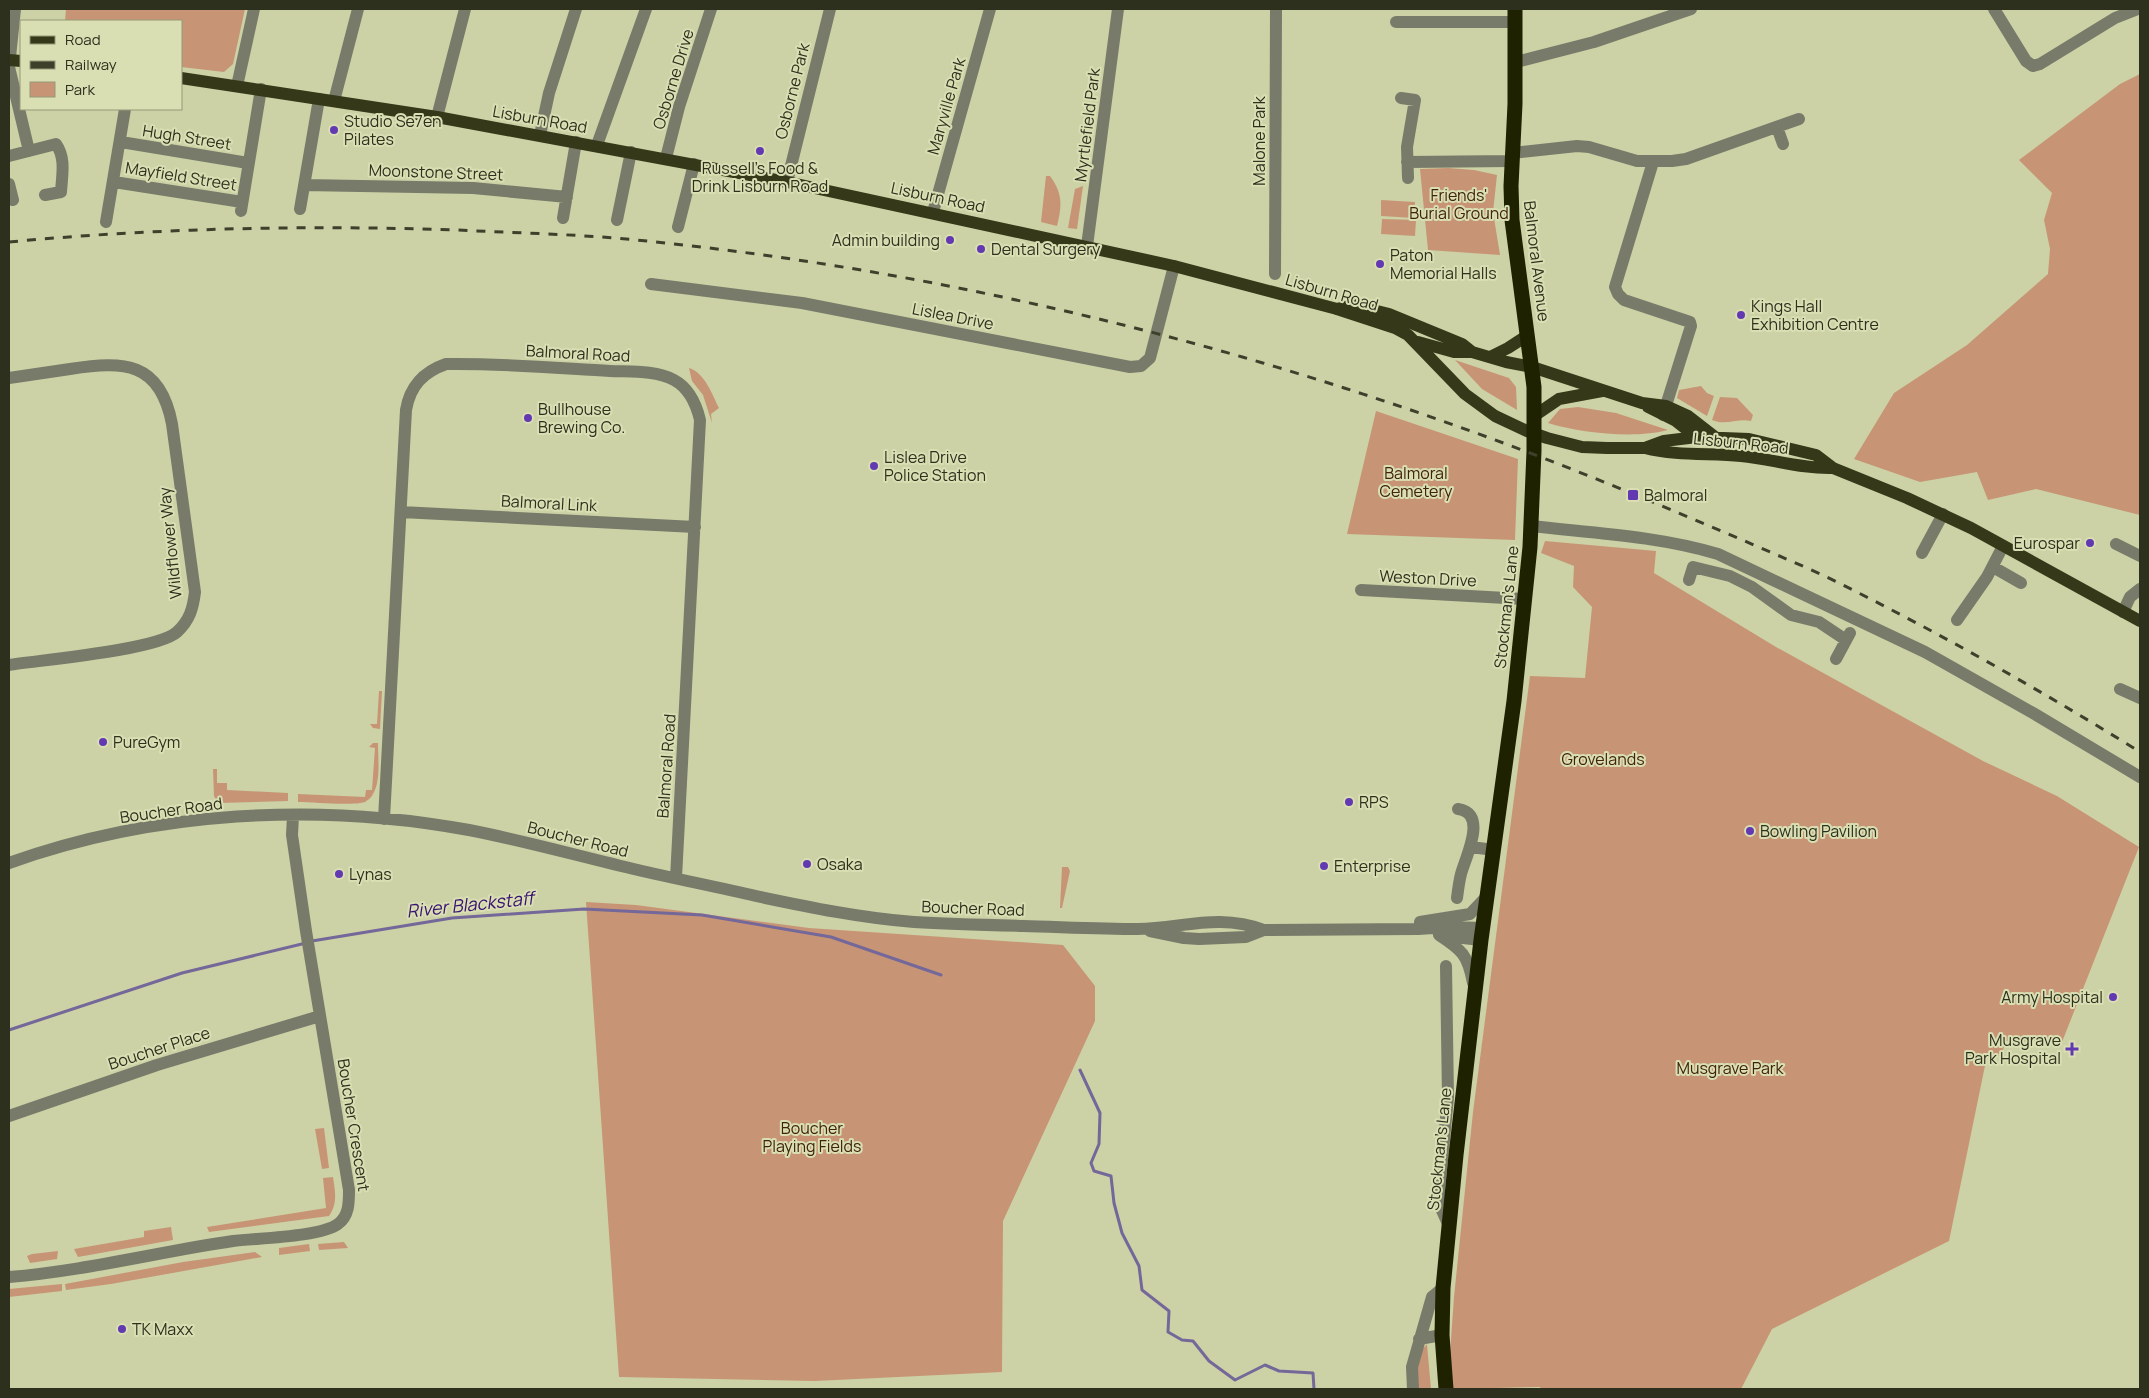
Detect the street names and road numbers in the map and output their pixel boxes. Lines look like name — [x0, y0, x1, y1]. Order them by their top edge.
street label: Osborne Drive — [647, 26, 699, 132]
street label: Osborne Park — [769, 39, 815, 141]
street label: Maryville Park — [922, 54, 971, 157]
street label: Myrtlefield Park — [1069, 66, 1105, 183]
street label: Malone Park — [1248, 95, 1270, 186]
street label: Lisburn Road — [491, 100, 589, 138]
street label: Hugh Street — [141, 119, 233, 155]
street label: Mayfield Street — [124, 156, 238, 196]
street label: Moonstone Street — [368, 159, 504, 185]
street label: Lisburn Road — [889, 176, 987, 218]
street label: Balmoral Avenue — [1519, 199, 1555, 323]
street label: Lisburn Road — [1283, 268, 1381, 316]
street label: Lislea Drive — [910, 297, 996, 335]
street label: Balmoral Road — [525, 339, 631, 367]
street label: Lisburn Road — [1692, 427, 1790, 459]
street label: Wildflower Way — [153, 486, 187, 600]
street label: Balmoral Link — [500, 490, 599, 517]
street label: Stockman's Lane — [1489, 545, 1523, 669]
street label: Weston Drive — [1379, 564, 1477, 592]
street label: Balmoral Road — [651, 713, 681, 819]
street label: Boucher Road — [118, 792, 224, 828]
street label: Boucher Road — [525, 816, 631, 862]
street label: Boucher Road — [921, 895, 1025, 921]
street label: Boucher Place — [105, 1021, 213, 1075]
street label: Boucher Crescent — [333, 1057, 375, 1193]
street label: Stockman's Lane — [1422, 1087, 1456, 1211]

